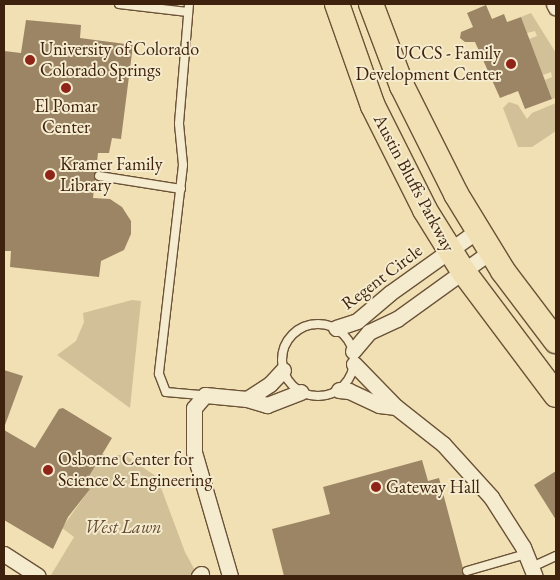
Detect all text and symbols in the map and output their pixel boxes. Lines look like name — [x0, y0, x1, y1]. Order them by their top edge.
place label: University of Colorado Colorado Springs — [40, 39, 199, 82]
place label: UCCS - Family Development Center — [356, 43, 501, 86]
marker: University of Colorado Colorado Springs — [24, 54, 36, 66]
marker: UCCS - Family Development Center — [505, 58, 517, 70]
marker: El Pomar Center — [60, 82, 72, 94]
place label: El Pomar Center — [34, 96, 98, 138]
street label: Austin Bluffs Parkway — [369, 111, 459, 255]
place label: Kramer Family Library — [60, 154, 163, 196]
marker: Kramer Family Library — [44, 169, 56, 181]
street label: Regent Circle — [337, 240, 427, 314]
place label: Osborne Center for Science & Engineering — [58, 449, 212, 492]
marker: Osborne Center for Science & Engineering — [42, 464, 54, 476]
place label: Gateway Hall — [386, 476, 480, 498]
marker: Gateway Hall — [370, 481, 382, 493]
park label: West Lawn — [84, 516, 162, 538]

